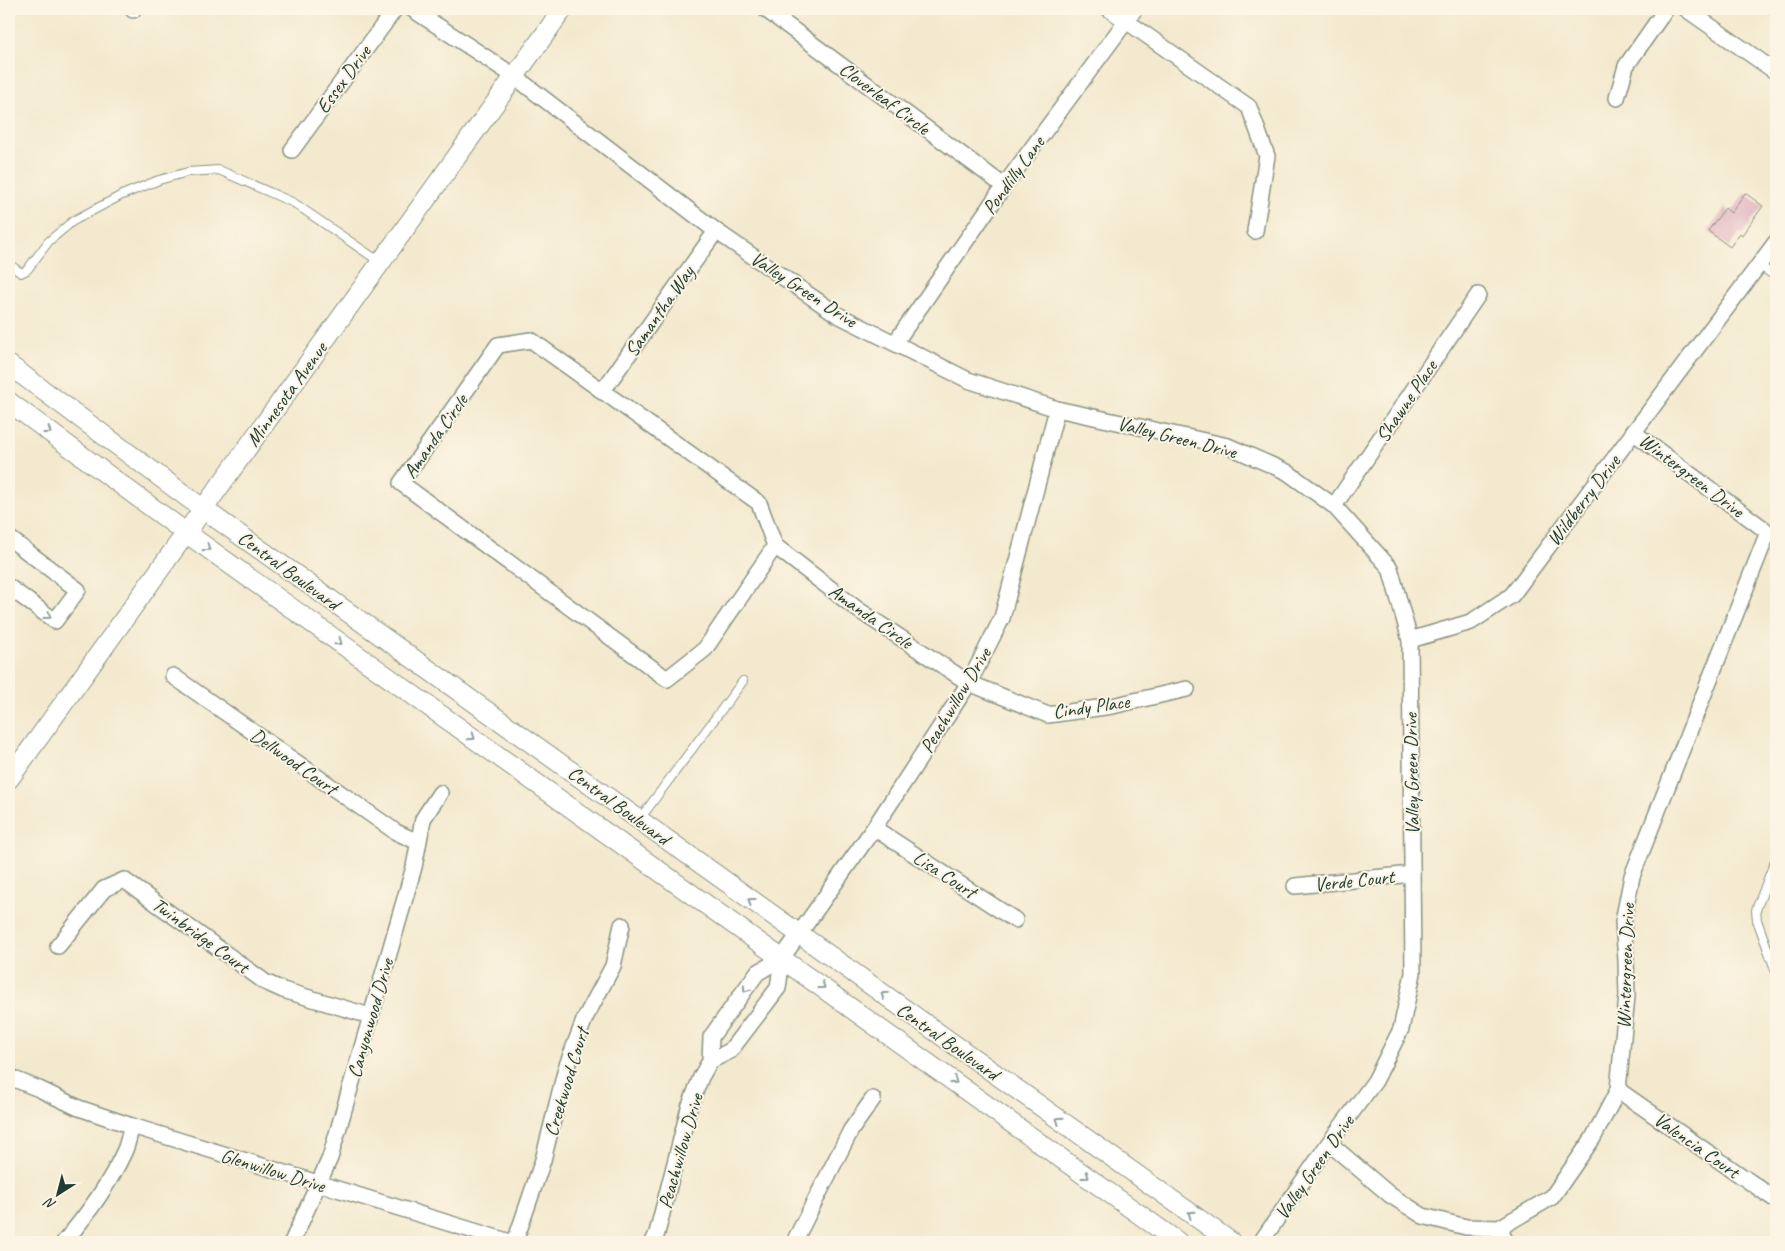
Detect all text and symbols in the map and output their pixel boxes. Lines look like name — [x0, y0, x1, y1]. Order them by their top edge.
street label: Essex Drive — [310, 39, 377, 118]
street label: Cloverleaf Circle — [834, 56, 936, 141]
street label: Pondlilly Lane — [977, 130, 1051, 219]
street label: Valley Green Drive — [746, 246, 863, 334]
street label: Samantha Way — [619, 260, 701, 362]
street label: Minnesota Avenue — [240, 336, 334, 451]
street label: Shawne Place — [1370, 354, 1444, 447]
street label: Amanda Circle — [397, 388, 474, 483]
street label: Valley Green Drive — [1115, 411, 1240, 465]
one-way arrow — [42, 425, 52, 434]
street label: Wintergreen Drive — [1634, 428, 1750, 524]
street label: Wildberry Drive — [1541, 449, 1627, 551]
street label: Central Boulevard — [233, 525, 347, 618]
one-way arrow — [201, 542, 211, 551]
street label: Amanda Circle — [824, 578, 919, 655]
one-way arrow — [42, 610, 52, 619]
one-way arrow — [333, 636, 343, 645]
street label: Peachwillow Drive — [914, 642, 997, 757]
street label: Cindy Place — [1051, 689, 1132, 724]
street label: Valley Green Drive — [1398, 711, 1425, 835]
street label: Dellwood Court — [246, 722, 345, 802]
one-way arrow — [466, 731, 476, 740]
street label: Central Boulevard — [563, 760, 677, 853]
street label: Lisa Court — [909, 845, 984, 906]
street label: Verde Court — [1313, 864, 1398, 897]
street label: Twinbridge Court — [147, 892, 256, 980]
one-way arrow — [748, 897, 757, 907]
street label: Wintergreen Drive — [1611, 902, 1640, 1029]
street label: Canyonwood Drive — [342, 954, 400, 1081]
one-way arrow — [816, 981, 825, 989]
one-way arrow — [743, 983, 752, 993]
one-way arrow — [880, 992, 890, 1001]
street label: Central Boulevard — [892, 997, 1006, 1088]
street label: Creekwood Court — [538, 1022, 596, 1139]
one-way arrow — [948, 1075, 958, 1084]
street label: Peachwillow Drive — [652, 1089, 709, 1212]
street label: Valencia Court — [1649, 1107, 1746, 1185]
street label: Valley Green Drive — [1269, 1109, 1360, 1224]
one-way arrow — [1055, 1117, 1065, 1126]
street label: Glenwillow Drive — [218, 1143, 329, 1199]
north arrow — [32, 1168, 82, 1218]
one-way arrow — [1080, 1170, 1090, 1179]
text: N — [40, 1193, 59, 1214]
one-way arrow — [1187, 1211, 1197, 1220]

